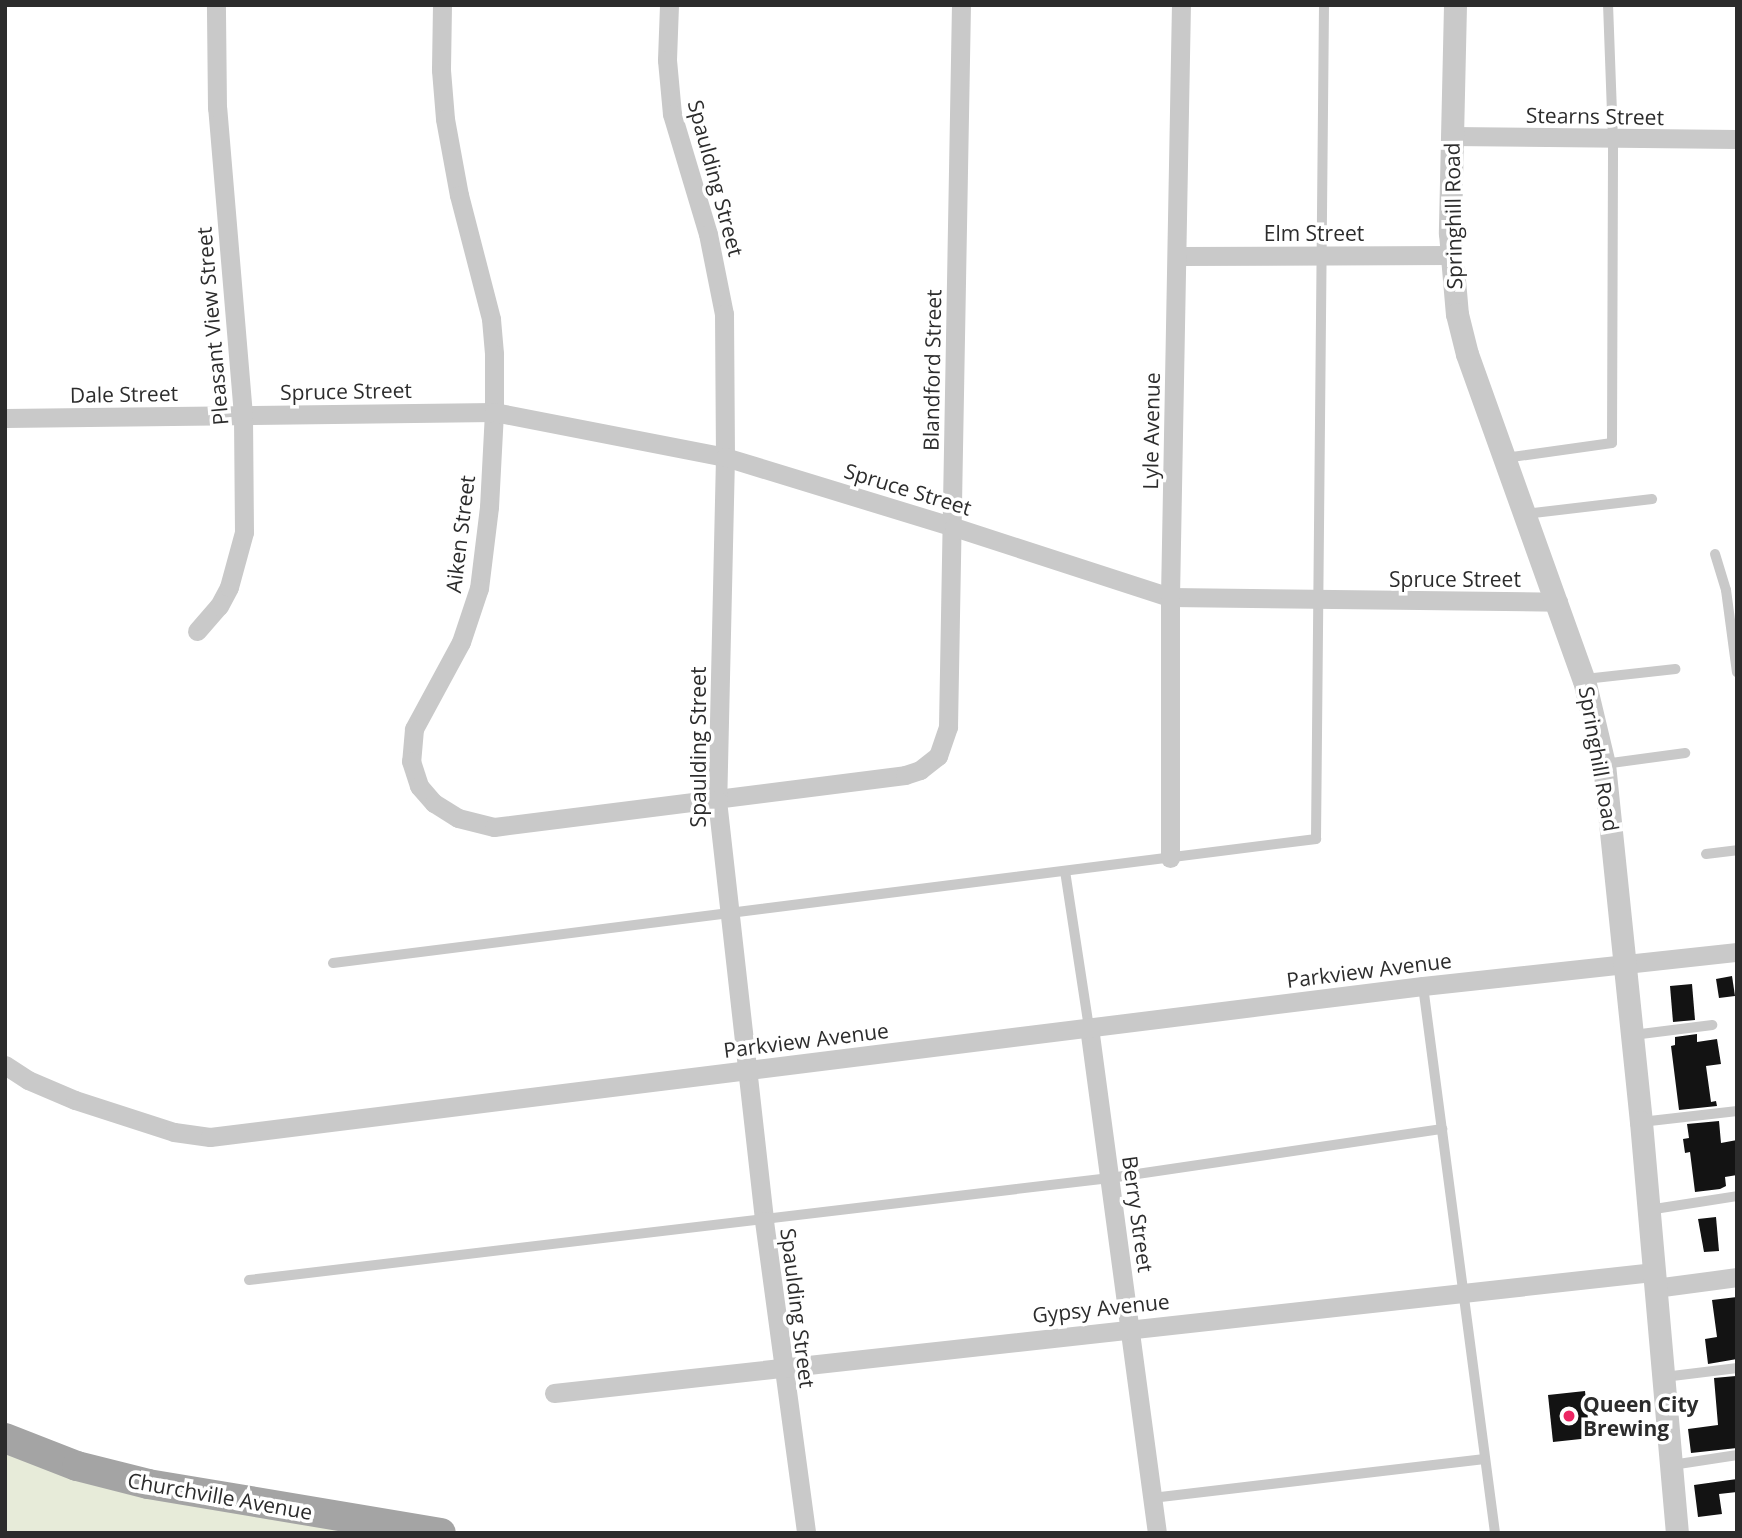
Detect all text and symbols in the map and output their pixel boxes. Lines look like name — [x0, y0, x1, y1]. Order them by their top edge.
street label: Spaulding Street — [683, 97, 749, 259]
street label: Stearns Street — [1526, 102, 1664, 130]
street label: Springhill Road — [1439, 142, 1467, 290]
street label: Elm Street — [1264, 220, 1364, 246]
street label: Pleasant View Street — [191, 226, 233, 426]
street label: Blandford Street — [918, 289, 946, 451]
street label: Lyle Avenue — [1137, 372, 1165, 490]
street label: Spruce Street — [280, 377, 412, 405]
street label: Dale Street — [70, 380, 178, 408]
street label: Spruce Street — [841, 458, 975, 520]
street label: Aiken Street — [440, 474, 480, 594]
street label: Spruce Street — [1389, 566, 1521, 592]
street label: Spaulding Street — [685, 667, 711, 827]
street label: Springhill Road — [1574, 684, 1624, 834]
street label: Parkview Avenue — [1285, 947, 1453, 993]
street label: Parkview Avenue — [722, 1017, 890, 1063]
street label: Berry Street — [1117, 1154, 1159, 1274]
street label: Spaulding Street — [776, 1227, 820, 1389]
street label: Gypsy Avenue — [1031, 1288, 1171, 1328]
place label: Queen City Brewing — [1583, 1391, 1698, 1441]
marker: Queen City Brewing — [1561, 1408, 1577, 1424]
street label: Churchville Avenue — [126, 1467, 314, 1525]

